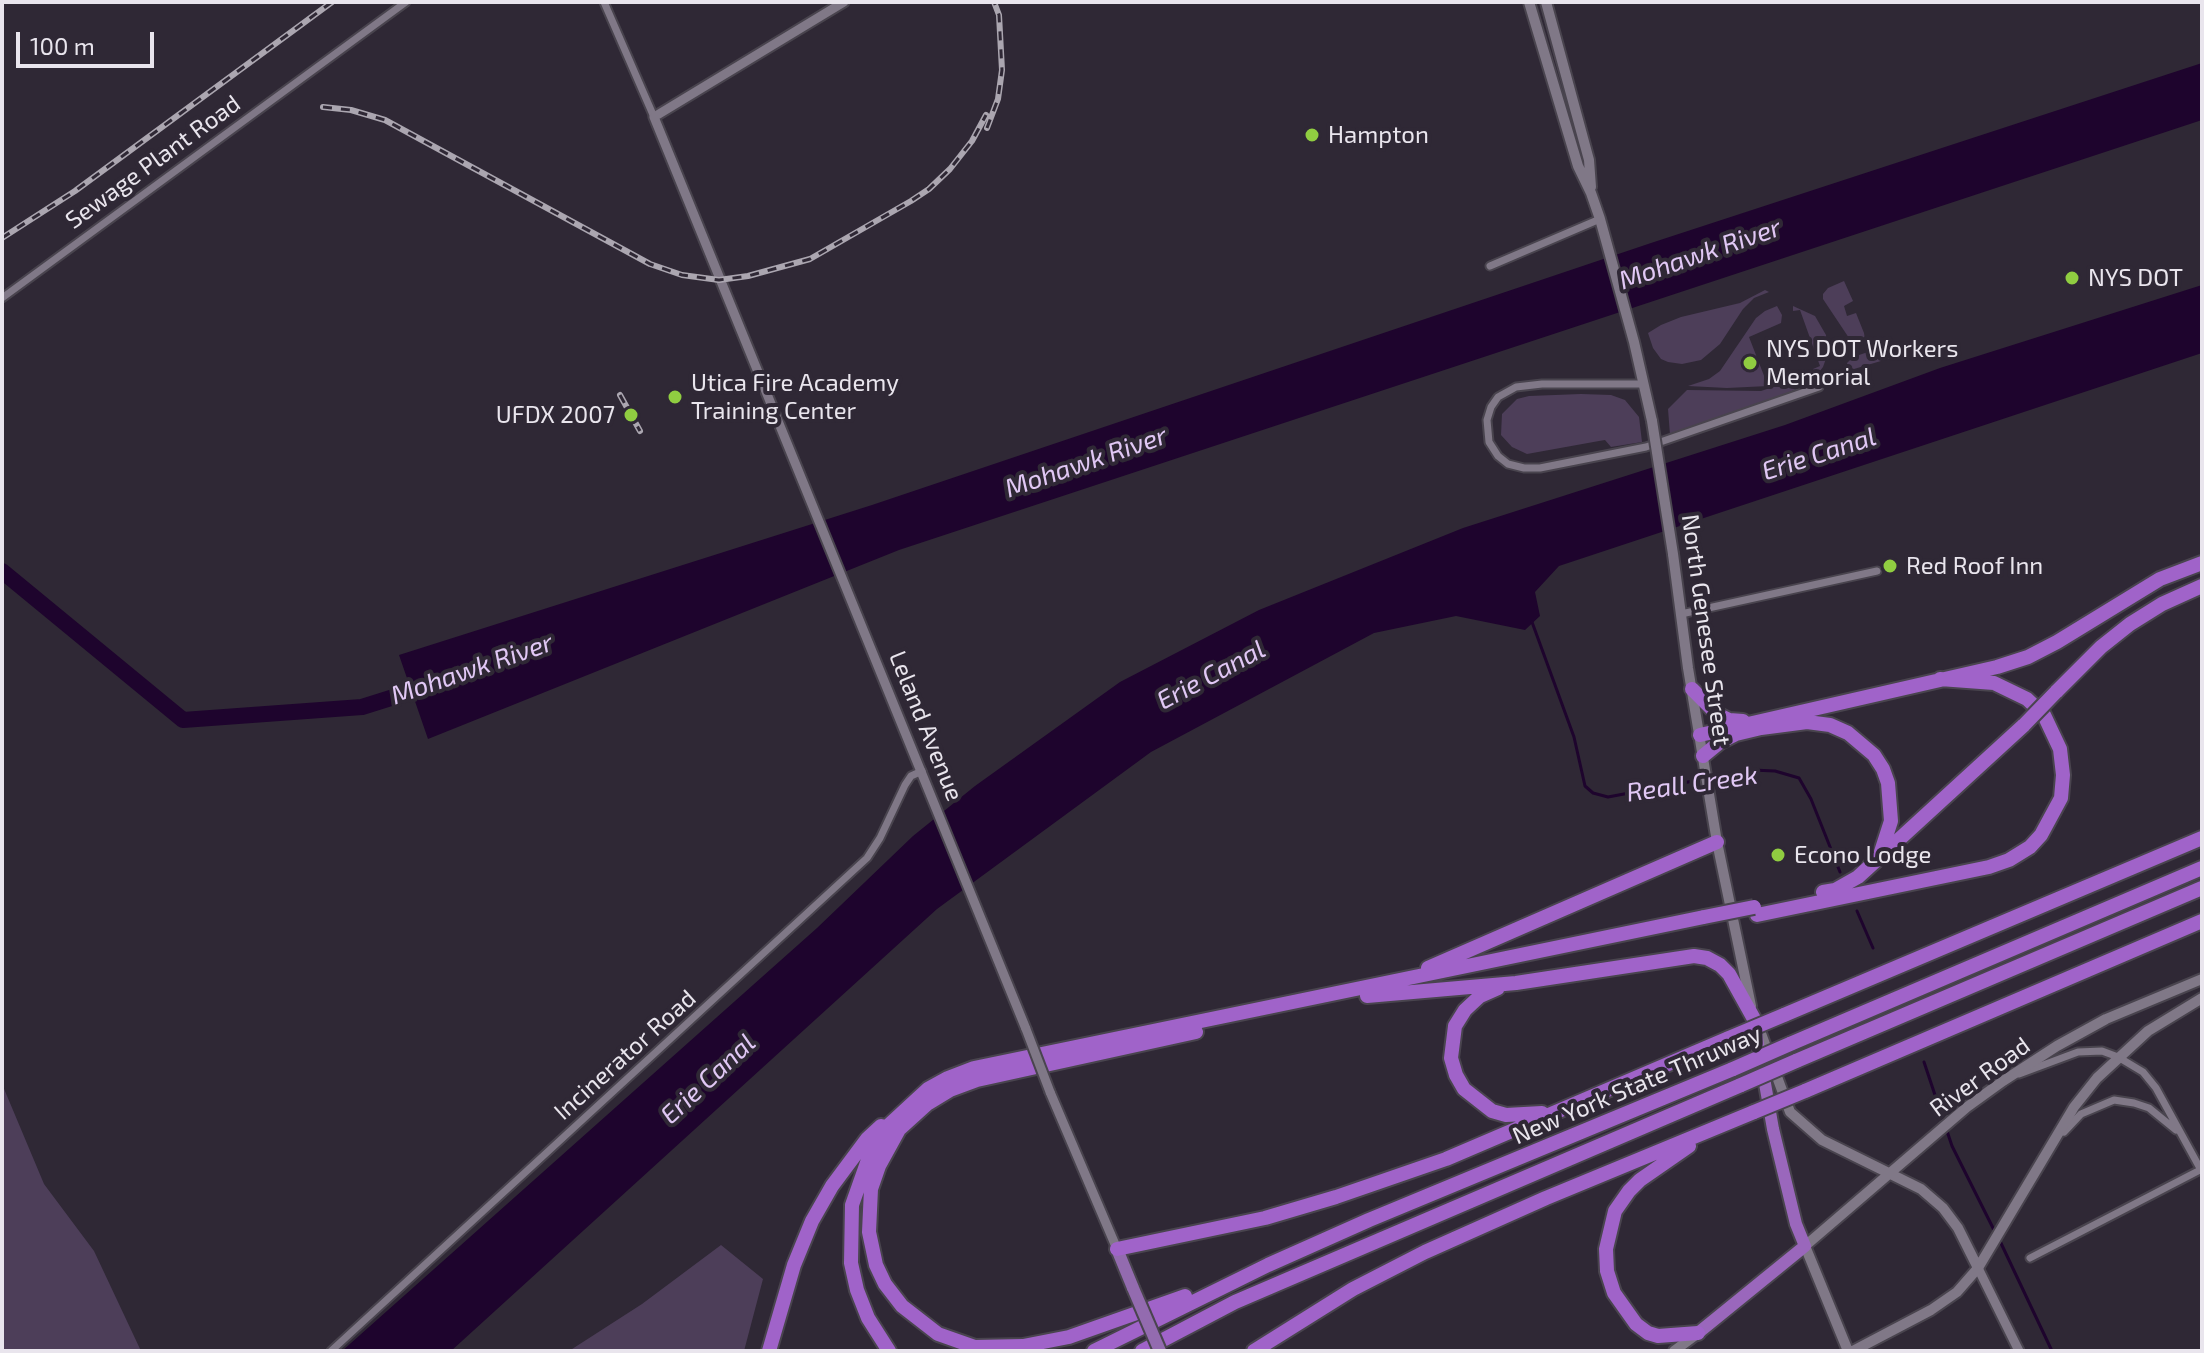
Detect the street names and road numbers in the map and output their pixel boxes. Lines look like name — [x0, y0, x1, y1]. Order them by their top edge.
street label: Sewage Plant Road — [60, 89, 246, 235]
street label: North Genesee Street — [1675, 512, 1737, 748]
street label: Leland Avenue — [883, 647, 969, 805]
street label: Incinerator Road — [548, 984, 702, 1126]
street label: New York State Thruway — [1508, 1019, 1766, 1151]
street label: River Road — [1924, 1031, 2036, 1123]

